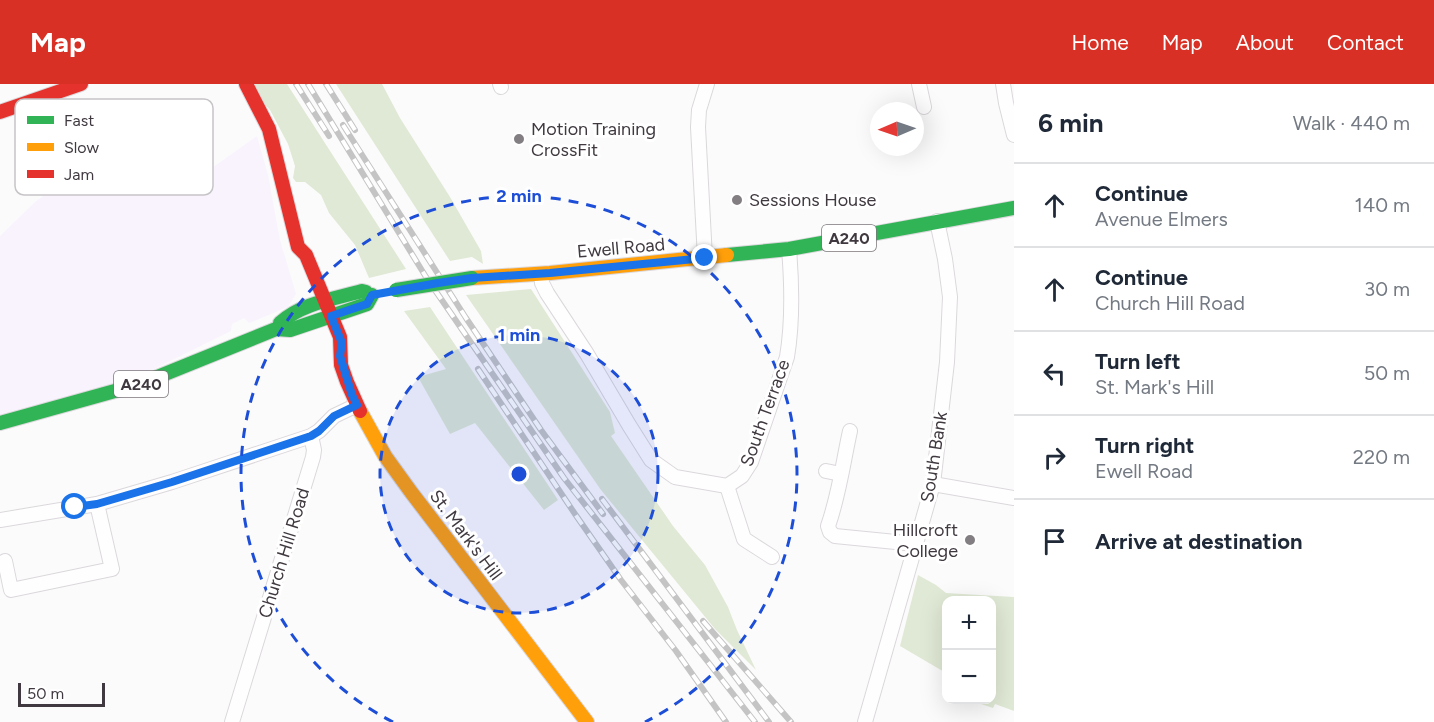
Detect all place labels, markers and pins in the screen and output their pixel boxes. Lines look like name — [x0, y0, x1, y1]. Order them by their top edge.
place label: Motion Training CrossFit — [531, 118, 656, 161]
marker: Motion Training CrossFit — [512, 132, 526, 146]
place label: Sessions House — [749, 189, 877, 211]
marker: Sessions House — [730, 193, 744, 207]
centre of rings — [509, 464, 529, 484]
place label: Hillcroft College — [893, 519, 958, 562]
marker: Hillcroft College — [963, 533, 977, 547]

